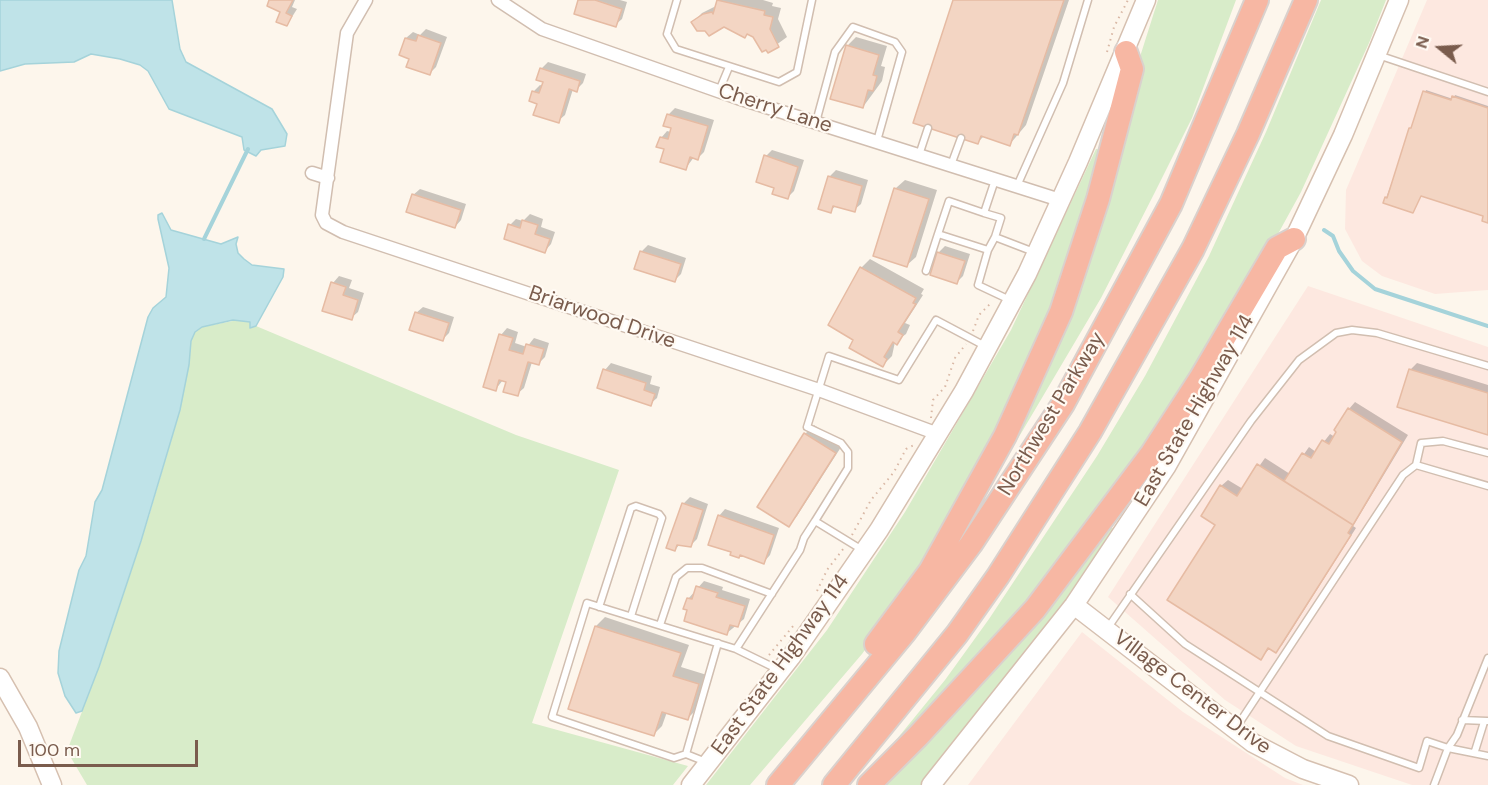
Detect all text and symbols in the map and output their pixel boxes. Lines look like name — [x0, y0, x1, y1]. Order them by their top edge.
north arrow — [1410, 18, 1470, 78]
text: N — [1411, 33, 1434, 51]
street label: Cherry Lane — [715, 79, 835, 139]
street label: Briarwood Drive — [525, 281, 679, 355]
street label: East State Highway 114 — [1130, 311, 1260, 511]
street label: Northwest Parkway — [993, 328, 1111, 500]
street label: East State Highway 114 — [707, 570, 855, 760]
street label: Village Center Drive — [1108, 626, 1276, 760]
scale bar — [21, 728, 201, 766]
text: 100 m — [29, 738, 80, 762]

